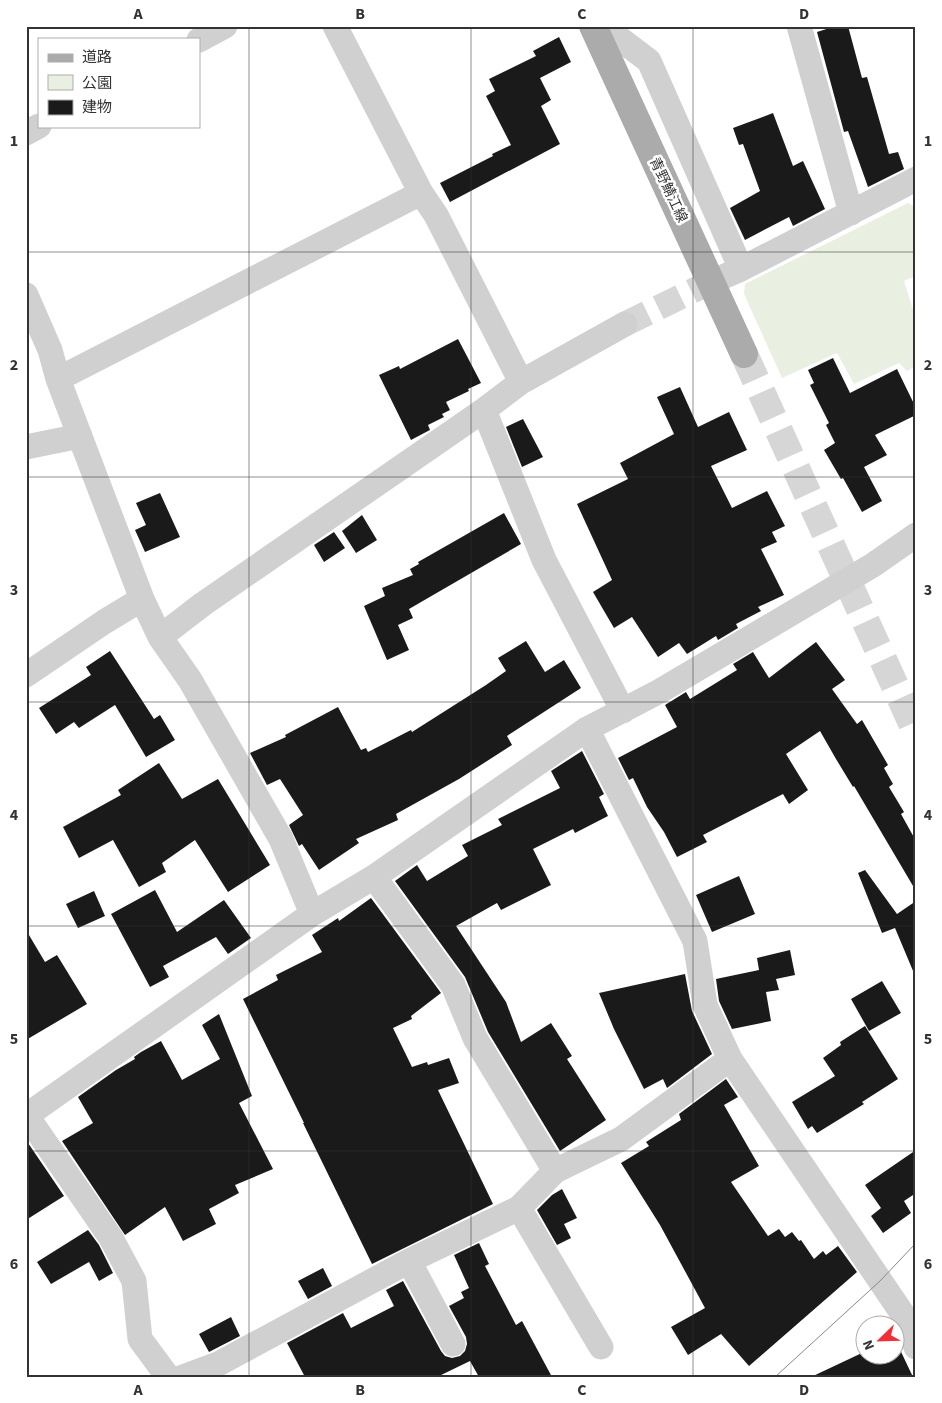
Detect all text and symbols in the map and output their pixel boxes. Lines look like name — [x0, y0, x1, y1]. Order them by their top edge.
text: A — [132, 3, 143, 25]
text: B — [355, 3, 365, 25]
text: C — [577, 3, 587, 25]
text: D — [799, 3, 809, 25]
legend — [38, 38, 200, 128]
text: 道路 — [82, 47, 112, 68]
text: 公園 — [82, 73, 112, 94]
text: 建物 — [82, 97, 112, 118]
text: 1 — [10, 130, 18, 152]
text: 1 — [924, 130, 932, 152]
street label: 青野鯖江線 — [644, 154, 692, 226]
text: 2 — [10, 354, 18, 376]
text: 2 — [924, 354, 932, 376]
text: 3 — [10, 579, 18, 601]
text: 3 — [924, 579, 932, 601]
text: 4 — [10, 804, 19, 826]
text: 4 — [924, 804, 933, 826]
text: 5 — [10, 1028, 18, 1050]
text: 5 — [924, 1028, 932, 1050]
text: 6 — [10, 1253, 18, 1275]
text: 6 — [924, 1253, 932, 1275]
north arrow — [854, 1316, 904, 1366]
text: N — [858, 1336, 880, 1353]
text: A — [132, 1379, 143, 1401]
text: B — [355, 1379, 365, 1401]
text: C — [577, 1379, 587, 1401]
text: D — [799, 1379, 809, 1401]

